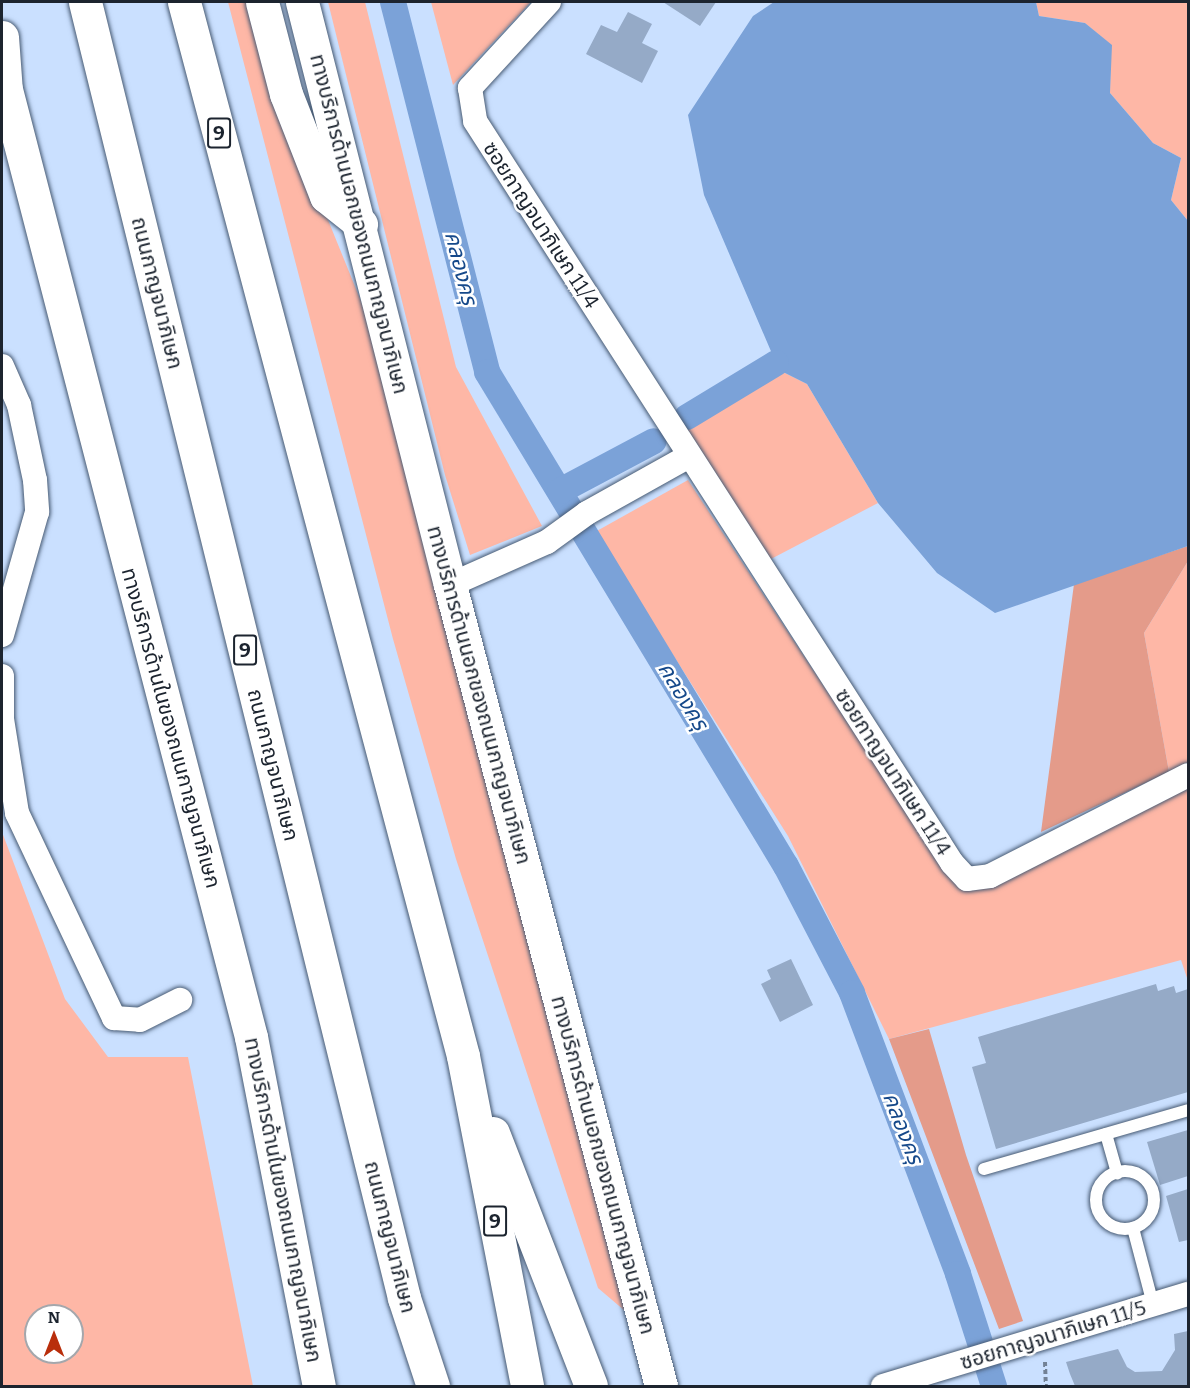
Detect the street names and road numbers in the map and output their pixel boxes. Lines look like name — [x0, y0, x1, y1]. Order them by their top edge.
street label: ทางบริการด้านนอกของถนนกาญจนาภิเษก — [305, 51, 413, 397]
road number: 9 — [207, 116, 231, 150]
street label: ซอยกาญจนาภิเษก 11/4 — [478, 137, 604, 313]
street label: ถนนกาญจนาภิเษก — [126, 214, 188, 372]
street label: ทางบริการด้านนอกของถนนกาญจนาภิเษก — [422, 523, 536, 867]
street label: ทางบริการด้านในของถนนกาญจนาภิเษก — [116, 565, 226, 891]
road number: 9 — [233, 633, 257, 667]
street label: ซอยกาญจนาภิเษก 11/4 — [830, 684, 956, 860]
street label: ถนนกาญจนาภิเษก — [242, 686, 304, 844]
street label: ทางบริการด้านนอกของถนนกาญจนาภิเษก — [546, 993, 660, 1337]
street label: ทางบริการด้านในของถนนกาญจนาภิเษก — [239, 1035, 327, 1365]
street label: ถนนกาญจนาภิเษก — [359, 1158, 421, 1316]
road number: 9 — [483, 1204, 507, 1238]
street label: ซอยกาญจนาภิเษก 11/5 — [957, 1295, 1149, 1375]

